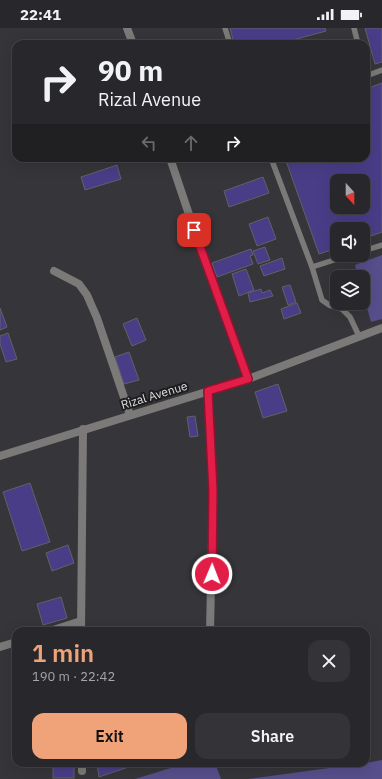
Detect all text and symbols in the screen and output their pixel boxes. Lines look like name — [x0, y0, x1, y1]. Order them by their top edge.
text: 22:41 — [20, 5, 61, 24]
text: 90 m — [98, 52, 163, 89]
icon: right — [32, 56, 84, 108]
text: Rizal Avenue — [98, 88, 201, 111]
icon: left — [138, 132, 160, 154]
icon: ahead — [180, 132, 202, 154]
icon: right — [222, 132, 244, 154]
north arrow — [330, 174, 370, 214]
map controls — [330, 174, 370, 310]
pin — [177, 213, 211, 247]
icon: arrive — [183, 219, 205, 241]
button: sound — [330, 222, 370, 262]
button: layers — [330, 270, 370, 310]
street label: Rizal Avenue — [119, 378, 189, 412]
position arrow — [191, 553, 233, 595]
text: 1 min — [32, 637, 94, 669]
button: close — [308, 640, 350, 682]
text: 190 m · 22:42 — [32, 668, 115, 685]
button: Exit — [32, 713, 187, 759]
button: Share — [195, 713, 350, 759]

